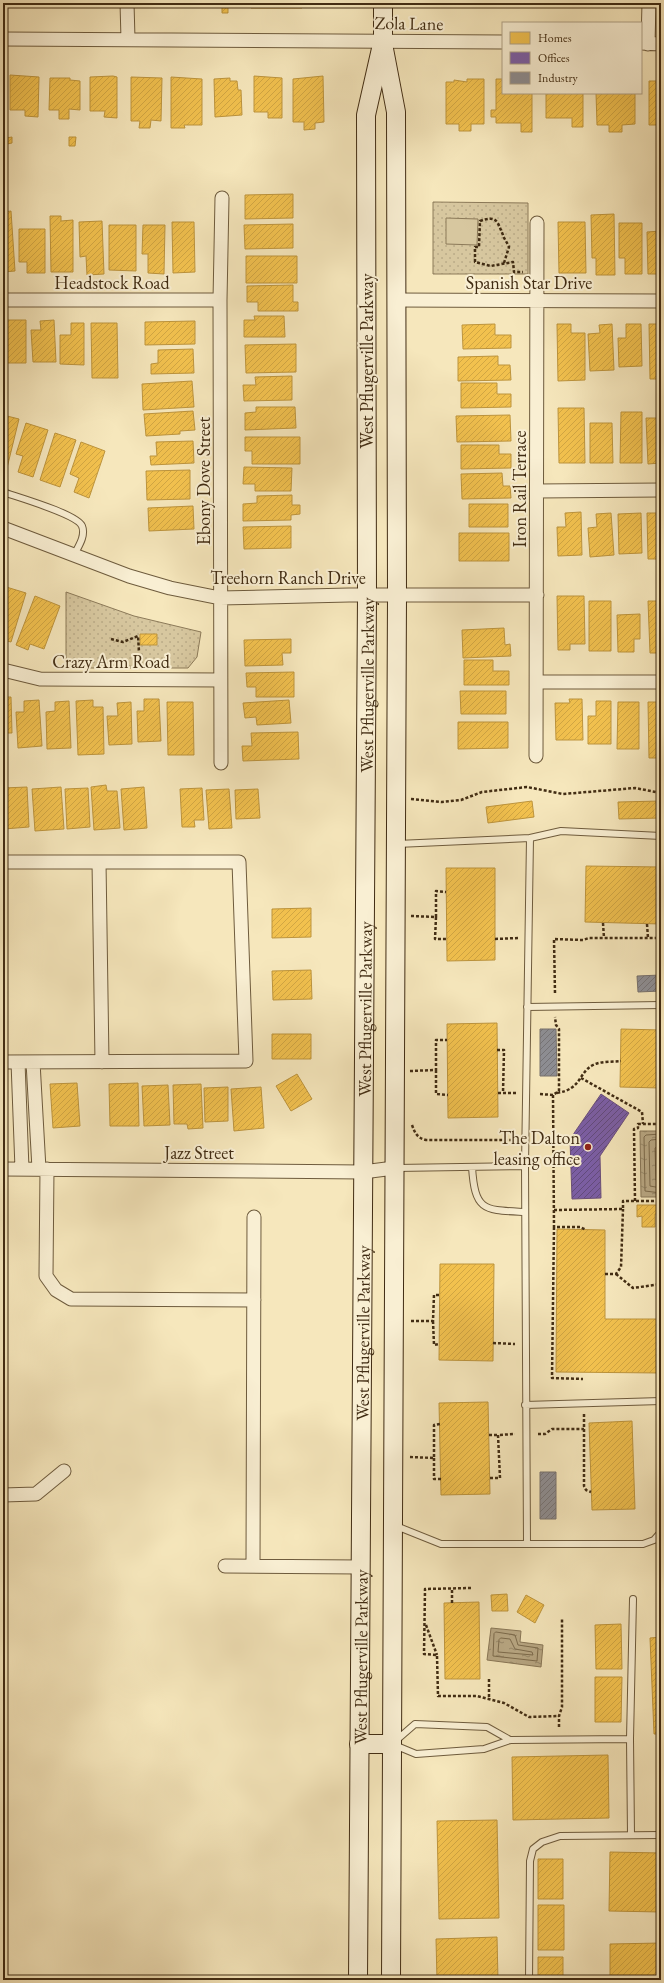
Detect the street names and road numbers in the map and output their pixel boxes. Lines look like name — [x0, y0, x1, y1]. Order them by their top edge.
street label: Zola Lane — [374, 11, 444, 35]
street label: Headstock Road — [54, 271, 171, 294]
street label: Spanish Star Drive — [466, 271, 592, 294]
street label: West Pflugerville Parkway — [355, 273, 378, 449]
street label: Ebony Dove Street — [192, 416, 215, 545]
street label: Iron Rail Terrace — [508, 431, 531, 547]
street label: Treehorn Ranch Drive — [210, 566, 366, 589]
street label: West Pflugerville Parkway — [354, 597, 378, 773]
street label: Crazy Arm Road — [52, 650, 171, 673]
street label: West Pflugerville Parkway — [352, 921, 376, 1097]
street label: Jazz Street — [162, 1141, 234, 1164]
street label: West Pflugerville Parkway — [350, 1245, 374, 1421]
street label: West Pflugerville Parkway — [348, 1569, 372, 1745]

